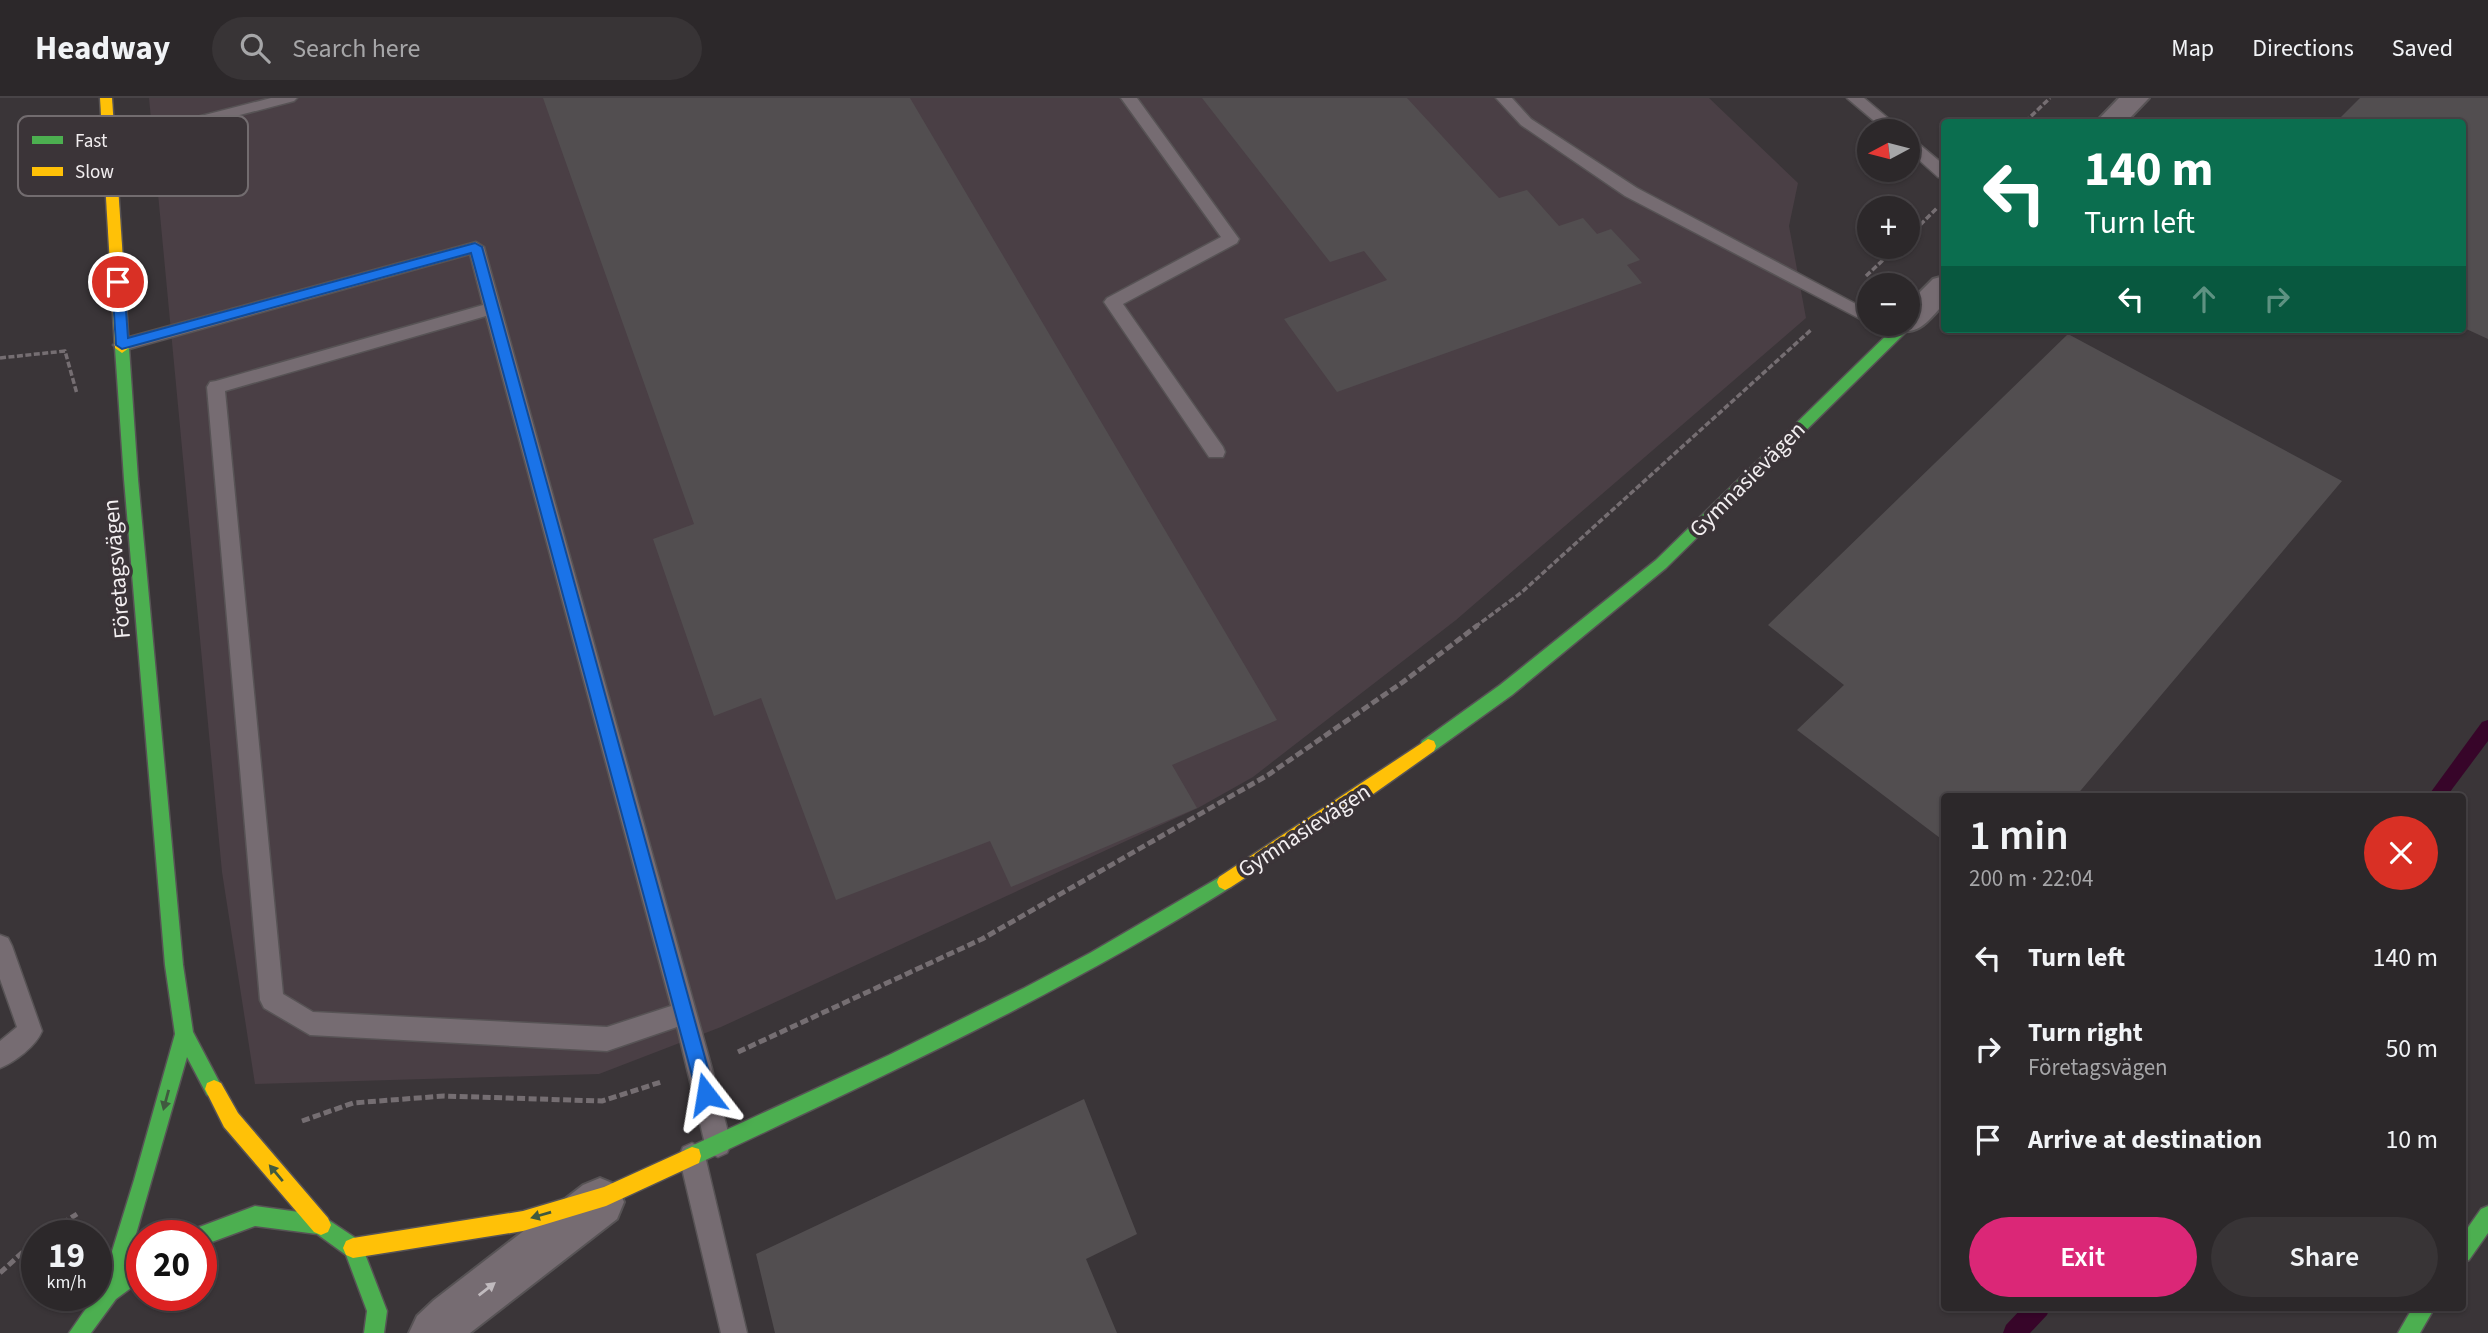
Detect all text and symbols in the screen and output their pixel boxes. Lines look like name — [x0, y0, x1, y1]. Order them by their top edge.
search box — [212, 17, 702, 80]
text: Headway — [35, 25, 170, 72]
icon: search — [236, 29, 274, 67]
text: Search here — [292, 30, 420, 67]
text: Map — [2171, 31, 2214, 66]
text: Directions — [2252, 31, 2354, 66]
text: Saved — [2392, 31, 2453, 66]
legend — [18, 116, 248, 196]
north arrow — [1857, 119, 1920, 182]
map controls — [1857, 119, 1920, 336]
text: Fast — [75, 128, 108, 155]
text: 140 m — [2084, 135, 2213, 205]
icon: left — [1969, 147, 2060, 238]
text: Slow — [75, 159, 114, 186]
button: + — [1857, 196, 1920, 259]
text: Turn left — [2084, 200, 2195, 246]
pin — [88, 252, 148, 312]
icon: arrive — [99, 263, 137, 301]
button: − — [1857, 273, 1920, 336]
icon: left — [2112, 280, 2150, 318]
icon: ahead — [2185, 280, 2223, 318]
icon: right — [2258, 280, 2296, 318]
street label: Gymnasievägen — [1682, 414, 1813, 545]
street label: Företagsvägen — [94, 498, 139, 640]
street label: Gymnasievägen — [1231, 775, 1377, 886]
text: 1 min — [1969, 806, 2069, 866]
button: close — [2364, 816, 2438, 890]
text: 200 m · 22:04 — [1969, 862, 2093, 895]
icon: left — [1969, 939, 2007, 977]
text: Turn left — [2028, 939, 2125, 976]
text: 140 m — [2372, 939, 2438, 976]
text: Turn right — [2028, 1014, 2143, 1051]
icon: right — [1969, 1030, 2007, 1068]
text: 50 m — [2385, 1030, 2438, 1067]
text: Företagsvägen — [2028, 1051, 2168, 1084]
position arrow — [669, 1057, 743, 1131]
one-way arrow — [160, 1089, 171, 1111]
icon: arrive — [1969, 1121, 2007, 1159]
text: Arrive at destination — [2028, 1121, 2262, 1158]
text: 10 m — [2385, 1121, 2438, 1158]
one-way arrow — [269, 1164, 284, 1182]
one-way arrow — [530, 1211, 551, 1221]
button: Exit — [1969, 1217, 2197, 1297]
button: Share — [2211, 1217, 2438, 1297]
speed limit sign: 20 — [126, 1220, 217, 1311]
text: 19 — [48, 1231, 85, 1281]
text: km/h — [47, 1270, 86, 1295]
one-way arrow — [477, 1282, 495, 1297]

